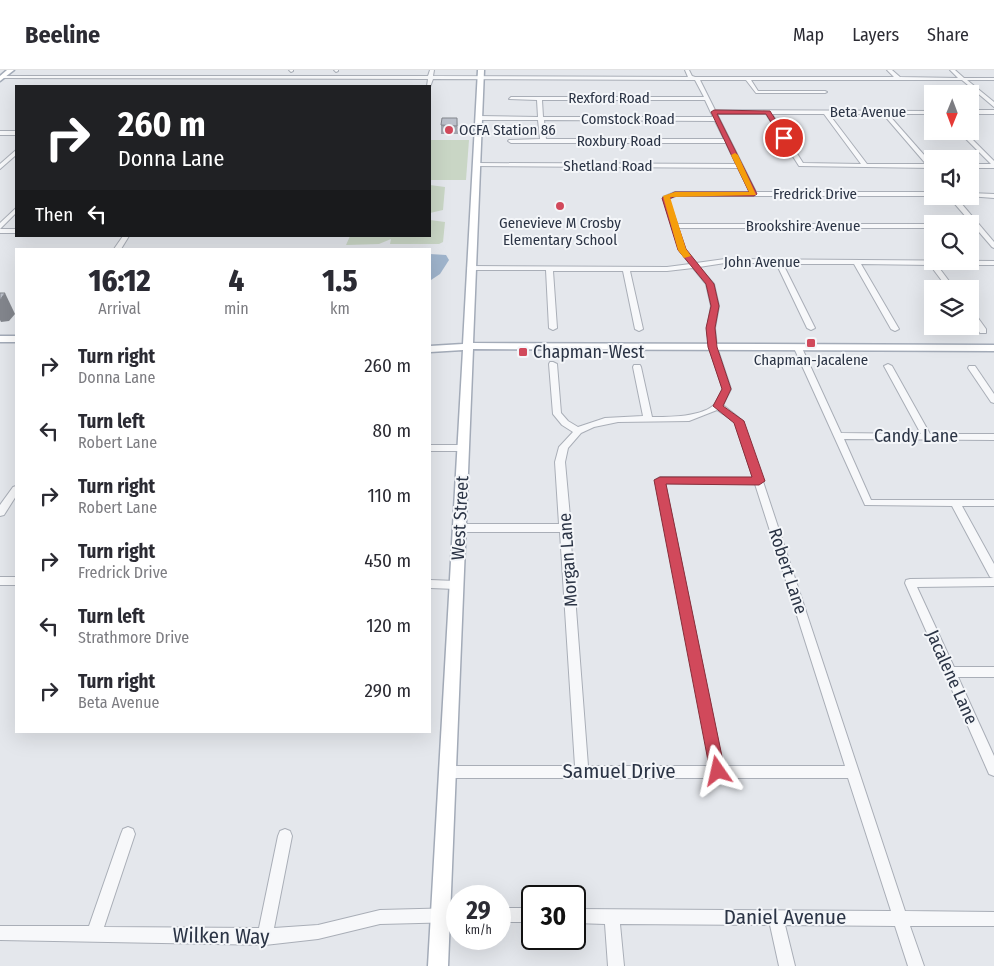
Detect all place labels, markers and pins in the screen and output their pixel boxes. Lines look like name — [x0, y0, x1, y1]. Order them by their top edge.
pin — [763, 117, 805, 159]
place label: OCFA Station 86 — [459, 121, 556, 139]
marker: OCFA Station 86 — [443, 124, 455, 136]
marker: Genevieve M Crosby Elementary School — [554, 200, 566, 212]
place label: Genevieve M Crosby Elementary School — [499, 214, 621, 249]
marker: Chapman-Jacalene — [805, 337, 817, 349]
place label: Chapman-West — [533, 341, 645, 363]
marker: Chapman-West — [517, 346, 529, 358]
place label: Chapman-Jacalene — [754, 351, 868, 369]

